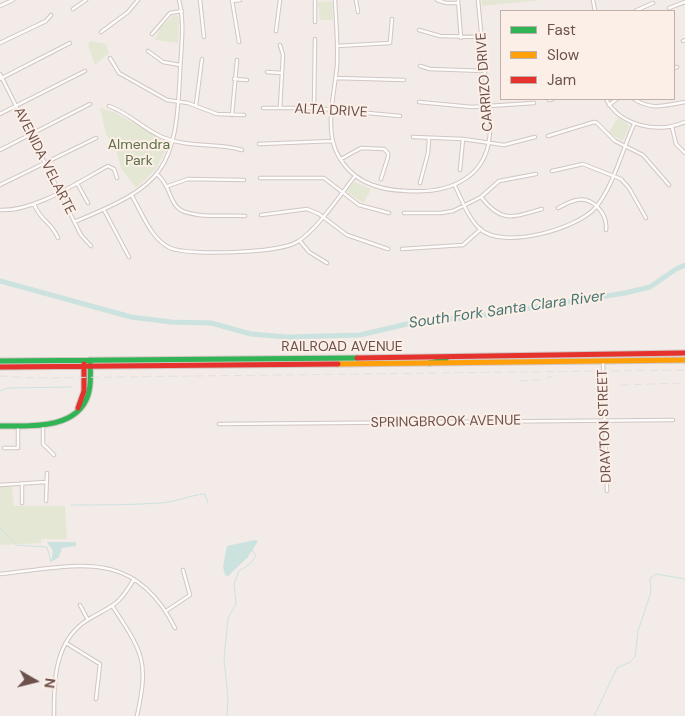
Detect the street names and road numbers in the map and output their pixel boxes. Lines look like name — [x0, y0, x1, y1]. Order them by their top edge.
street label: CARRIZO DRIVE — [473, 32, 497, 132]
street label: ALTA DRIVE — [294, 101, 368, 121]
street label: AVENIDA VELARTE — [10, 105, 78, 217]
street label: RAILROAD AVENUE — [281, 339, 403, 355]
street label: DRAYTON STREET — [595, 369, 615, 483]
street label: SPRINGBROOK AVENUE — [371, 412, 521, 432]

